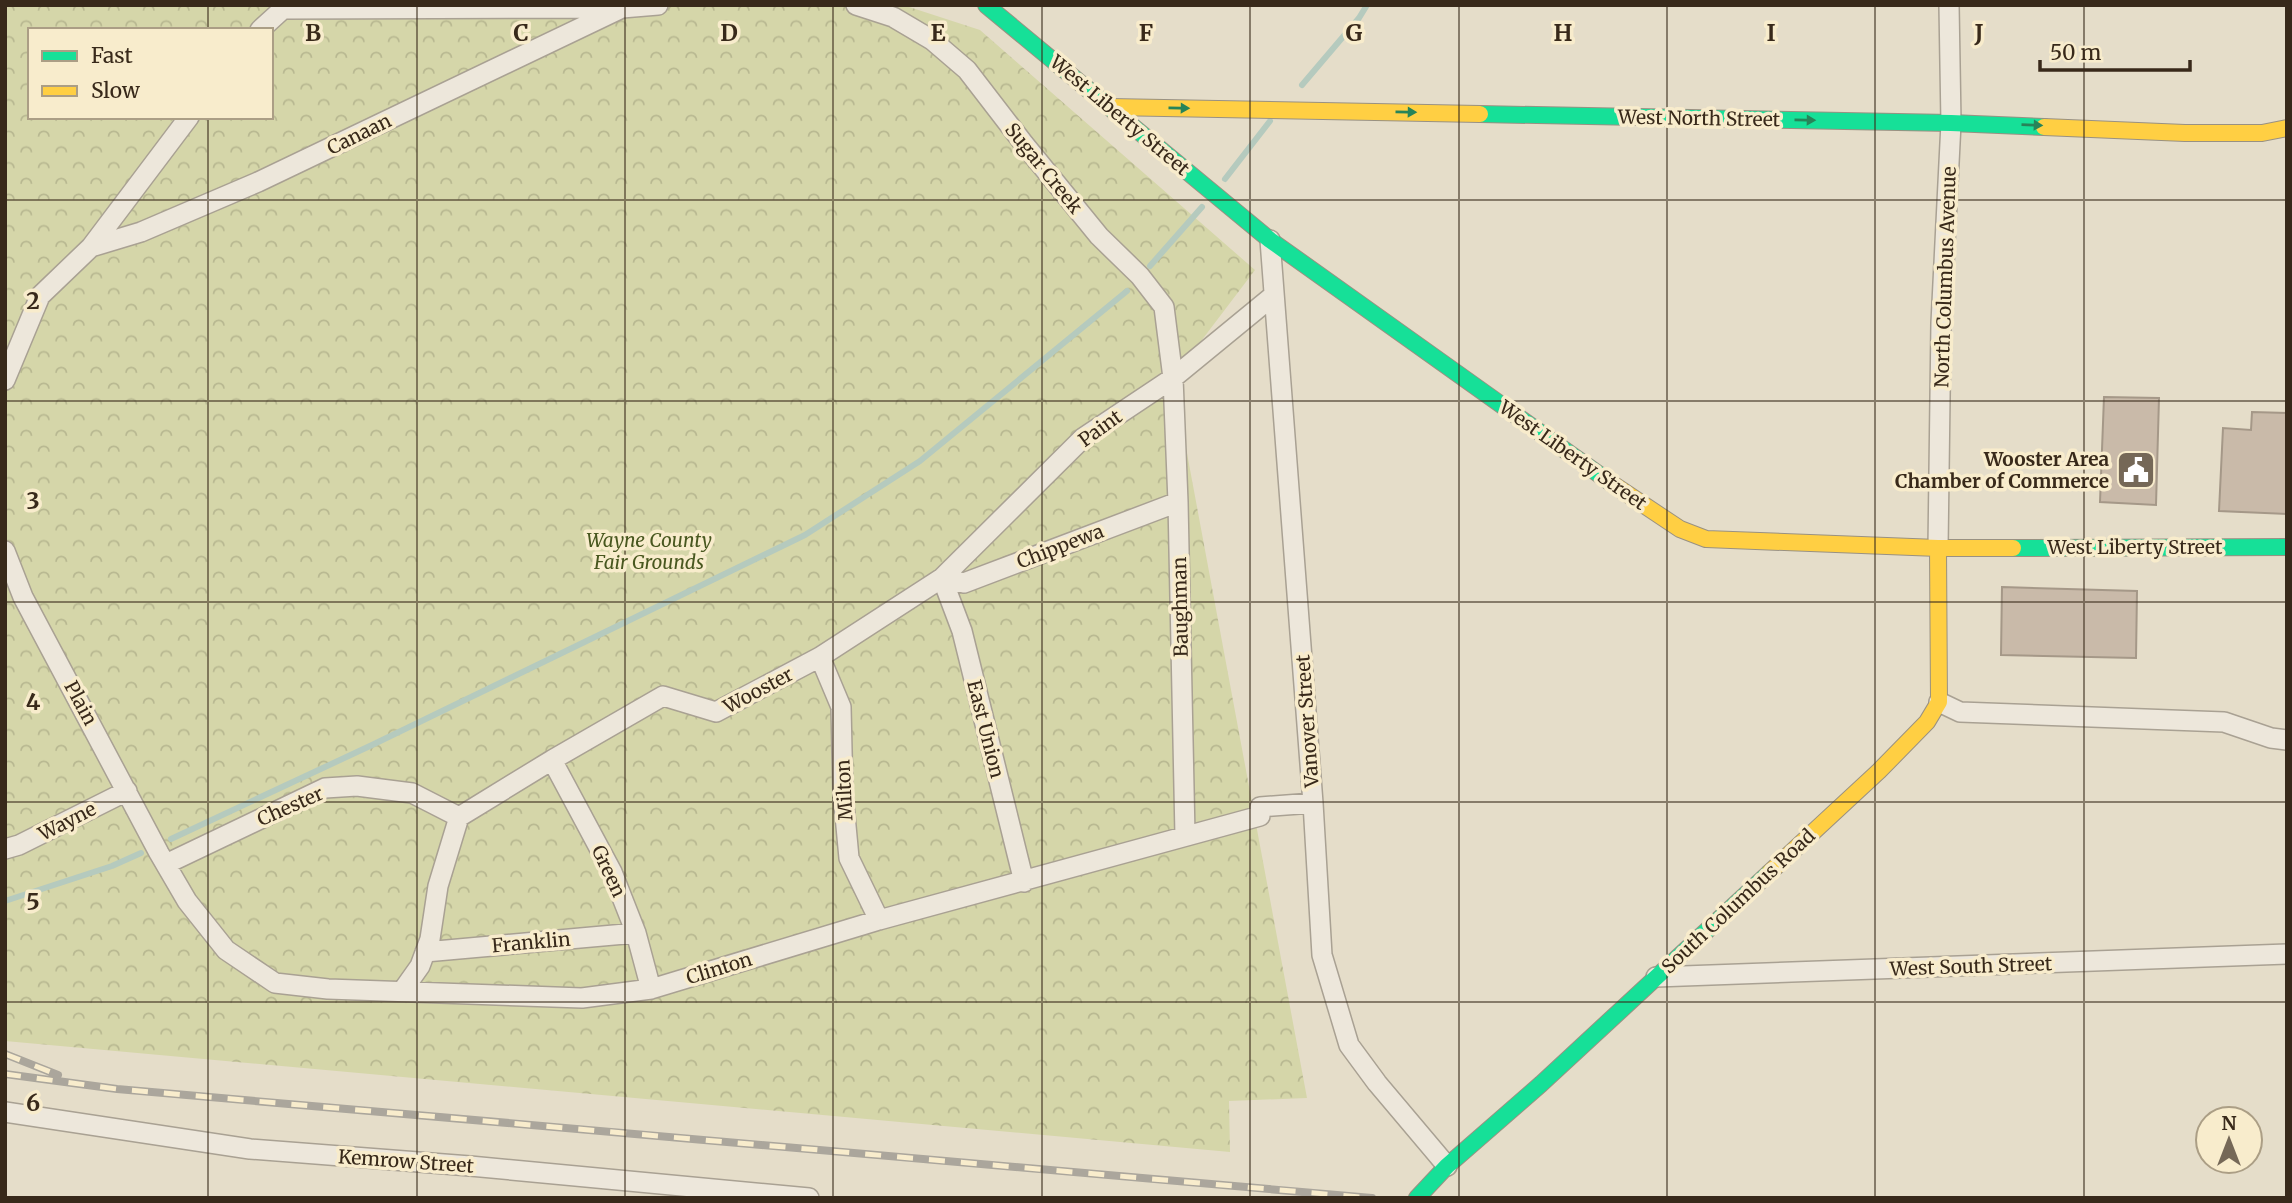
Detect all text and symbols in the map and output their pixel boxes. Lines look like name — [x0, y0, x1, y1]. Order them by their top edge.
text: B — [305, 18, 321, 47]
text: C — [513, 18, 529, 47]
text: D — [720, 18, 738, 47]
text: E — [930, 18, 946, 47]
text: F — [1139, 18, 1153, 47]
text: G — [1346, 18, 1363, 47]
text: H — [1554, 18, 1573, 47]
text: I — [1766, 18, 1776, 47]
text: J — [1973, 18, 1984, 47]
legend — [28, 28, 273, 119]
scale bar — [2040, 28, 2190, 72]
text: 50 m — [2050, 39, 2101, 66]
text: Fast — [91, 42, 133, 69]
street label: West Liberty Street — [1045, 49, 1195, 181]
text: Slow — [91, 77, 140, 104]
one-way arrow — [1168, 102, 1190, 114]
street label: West North Street — [1617, 105, 1781, 131]
one-way arrow — [1395, 106, 1417, 118]
street label: Canaan — [323, 108, 395, 160]
one-way arrow — [1794, 114, 1816, 126]
street label: Sugar Creek — [1000, 118, 1088, 218]
one-way arrow — [2022, 120, 2044, 131]
street label: North Columbus Avenue — [1929, 166, 1961, 388]
text: 2 — [26, 286, 40, 315]
street label: West Liberty Street — [1494, 394, 1652, 515]
street label: Paint — [1074, 404, 1127, 452]
place label: Wooster Area Chamber of Commerce — [1895, 447, 2109, 493]
public building icon: Wooster Area Chamber of Commerce — [2115, 449, 2157, 491]
text: 3 — [26, 486, 40, 515]
street label: Chippewa — [1013, 518, 1107, 574]
park label: Wayne County Fair Grounds — [586, 528, 712, 574]
street label: West Liberty Street — [2047, 535, 2223, 559]
street label: Baughman — [1167, 556, 1193, 657]
street label: Vanover Street — [1290, 653, 1324, 789]
street label: Wooster — [718, 661, 797, 719]
street label: Plain — [59, 677, 103, 730]
street label: East Union — [962, 677, 1010, 781]
text: 4 — [26, 687, 41, 716]
street label: Milton — [830, 758, 858, 821]
street label: Chester — [253, 781, 327, 831]
street label: Wayne — [33, 796, 100, 846]
street label: South Columbus Road — [1656, 824, 1820, 978]
street label: Green — [587, 841, 632, 901]
text: 5 — [26, 887, 40, 916]
street label: Franklin — [491, 927, 572, 957]
street label: Clinton — [683, 947, 755, 989]
street label: West South Street — [1888, 951, 2053, 981]
text: 6 — [26, 1088, 40, 1117]
north arrow — [2194, 1105, 2264, 1175]
text: N — [2221, 1111, 2237, 1135]
street label: Kemrow Street — [337, 1144, 475, 1178]

